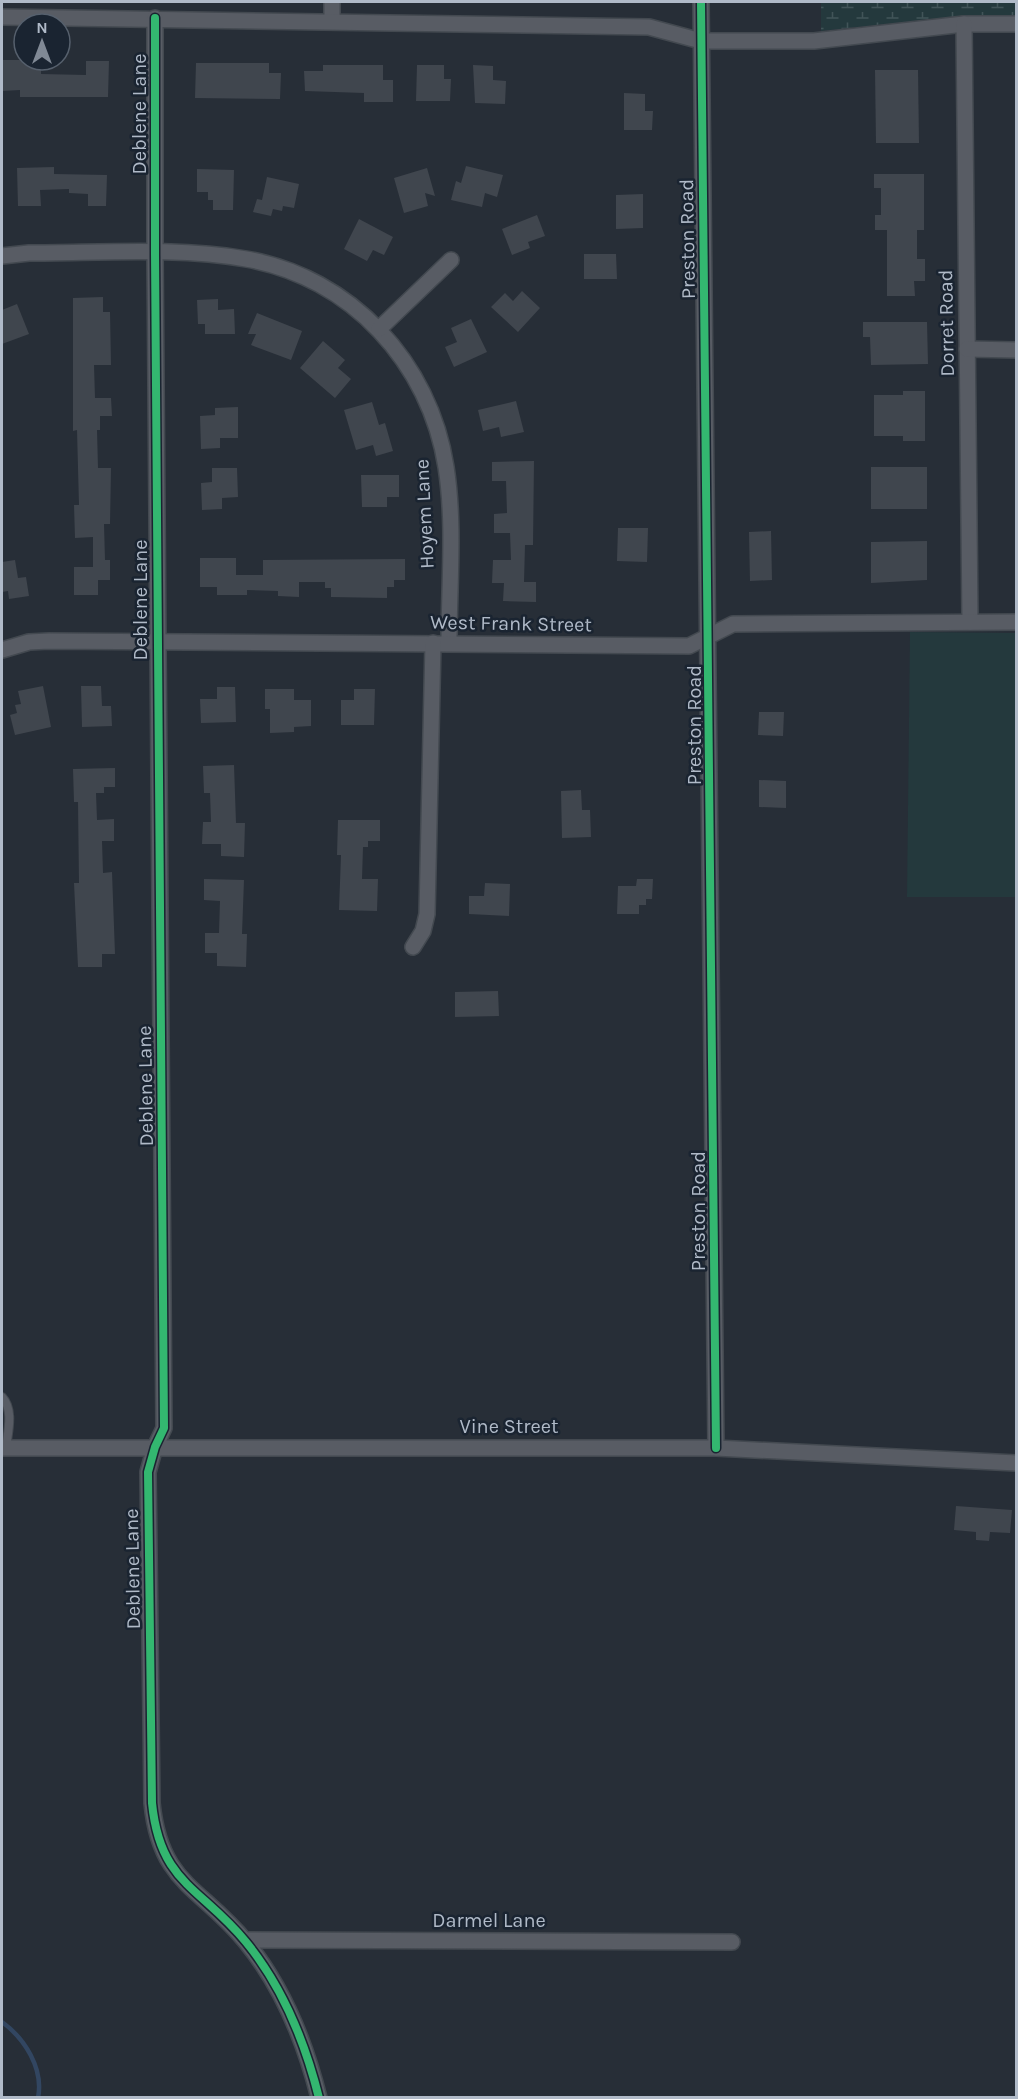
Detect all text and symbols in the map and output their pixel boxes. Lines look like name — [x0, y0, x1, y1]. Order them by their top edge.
north arrow — [12, 12, 72, 72]
text: N — [36, 18, 48, 37]
street label: Deblene Lane — [128, 54, 151, 174]
street label: Preston Road — [675, 179, 700, 299]
street label: Dorret Road — [934, 269, 959, 377]
street label: Hoyem Lane — [410, 458, 439, 570]
street label: Deblene Lane — [129, 540, 152, 660]
street label: West Frank Street — [430, 611, 593, 636]
street label: Preston Road — [683, 665, 706, 785]
street label: Deblene Lane — [133, 1025, 158, 1147]
street label: Preston Road — [687, 1151, 710, 1271]
street label: Vine Street — [459, 1415, 559, 1438]
street label: Deblene Lane — [120, 1508, 145, 1630]
street label: Darmel Lane — [432, 1909, 546, 1932]

